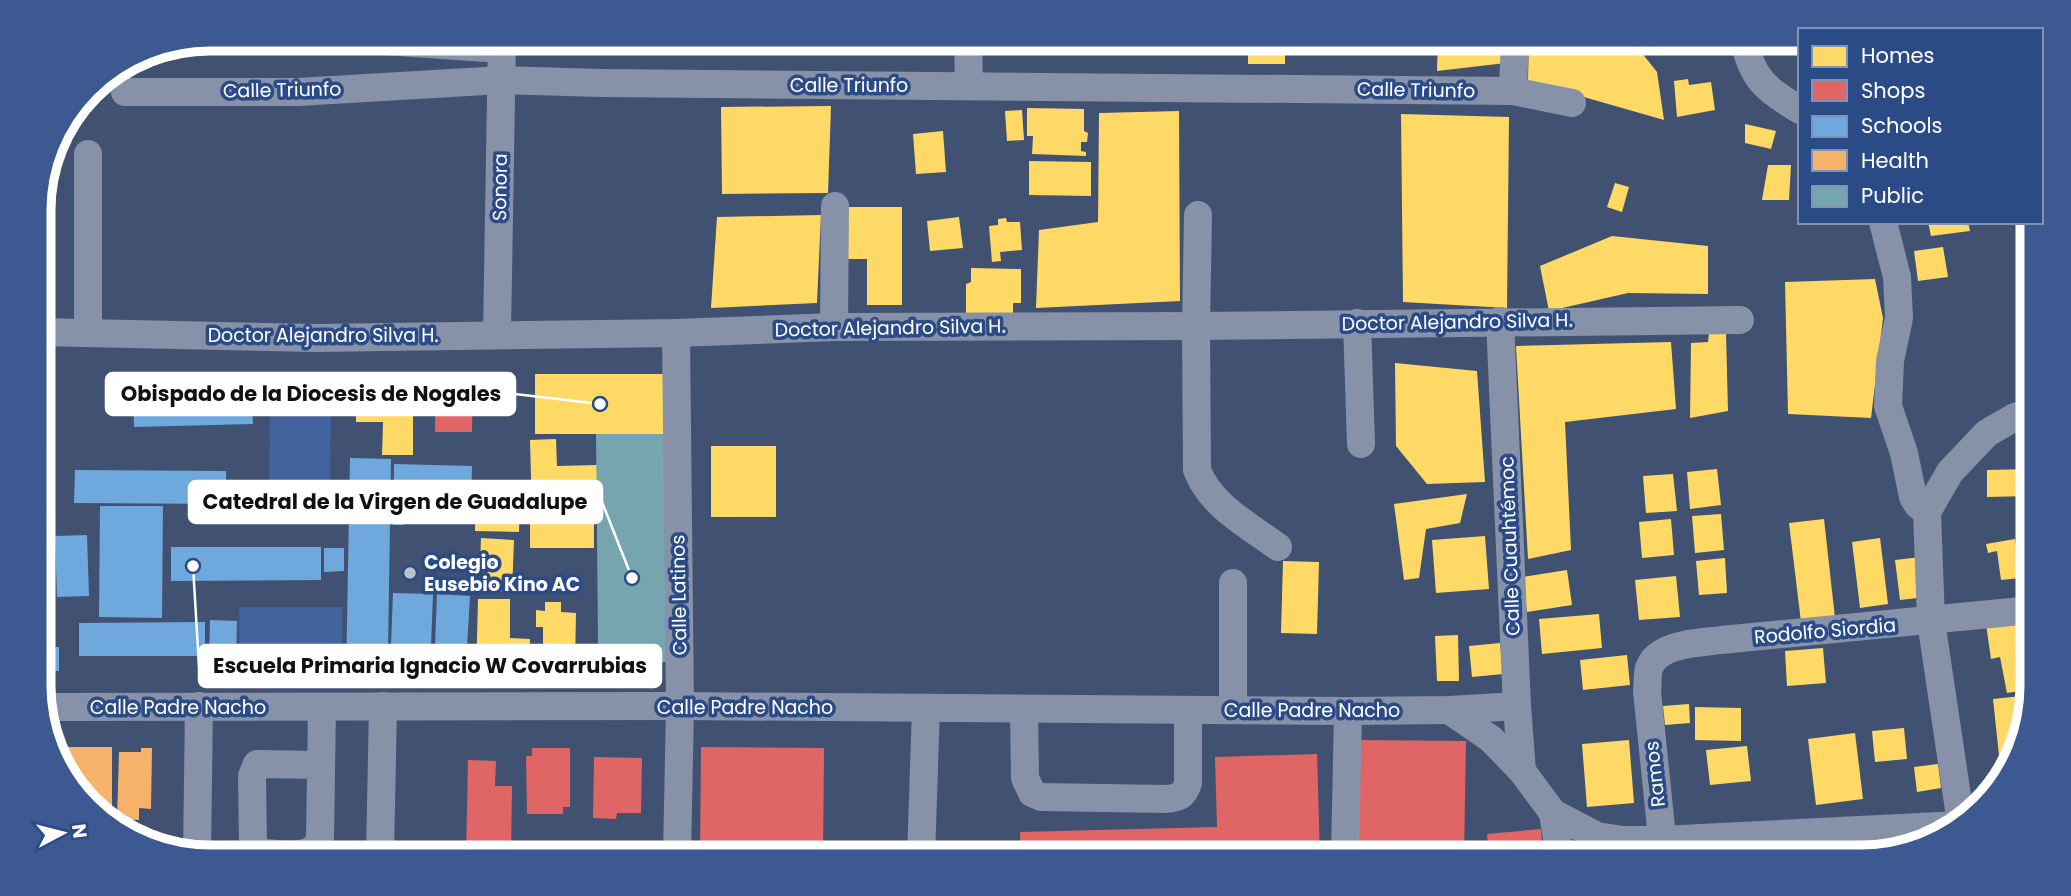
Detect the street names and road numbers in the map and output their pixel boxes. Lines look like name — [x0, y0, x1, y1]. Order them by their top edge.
street label: Calle Triunfo — [790, 72, 908, 99]
street label: Calle Triunfo — [223, 75, 341, 105]
street label: Calle Triunfo — [1357, 75, 1475, 105]
street label: Sonora — [486, 153, 514, 221]
street label: Doctor Alejandro Silva H. — [1341, 306, 1573, 338]
street label: Doctor Alejandro Silva H. — [774, 312, 1006, 344]
street label: Doctor Alejandro Silva H. — [208, 322, 438, 349]
street label: Calle Cuauhtémoc — [1493, 456, 1527, 636]
street label: Calle Latinos — [664, 534, 694, 656]
street label: Rodolfo Siordia — [1753, 611, 1897, 651]
street label: Calle Padre Nacho — [90, 694, 266, 721]
street label: Calle Padre Nacho — [657, 694, 833, 721]
street label: Calle Padre Nacho — [1224, 697, 1400, 724]
street label: Ramos — [1638, 740, 1672, 808]

